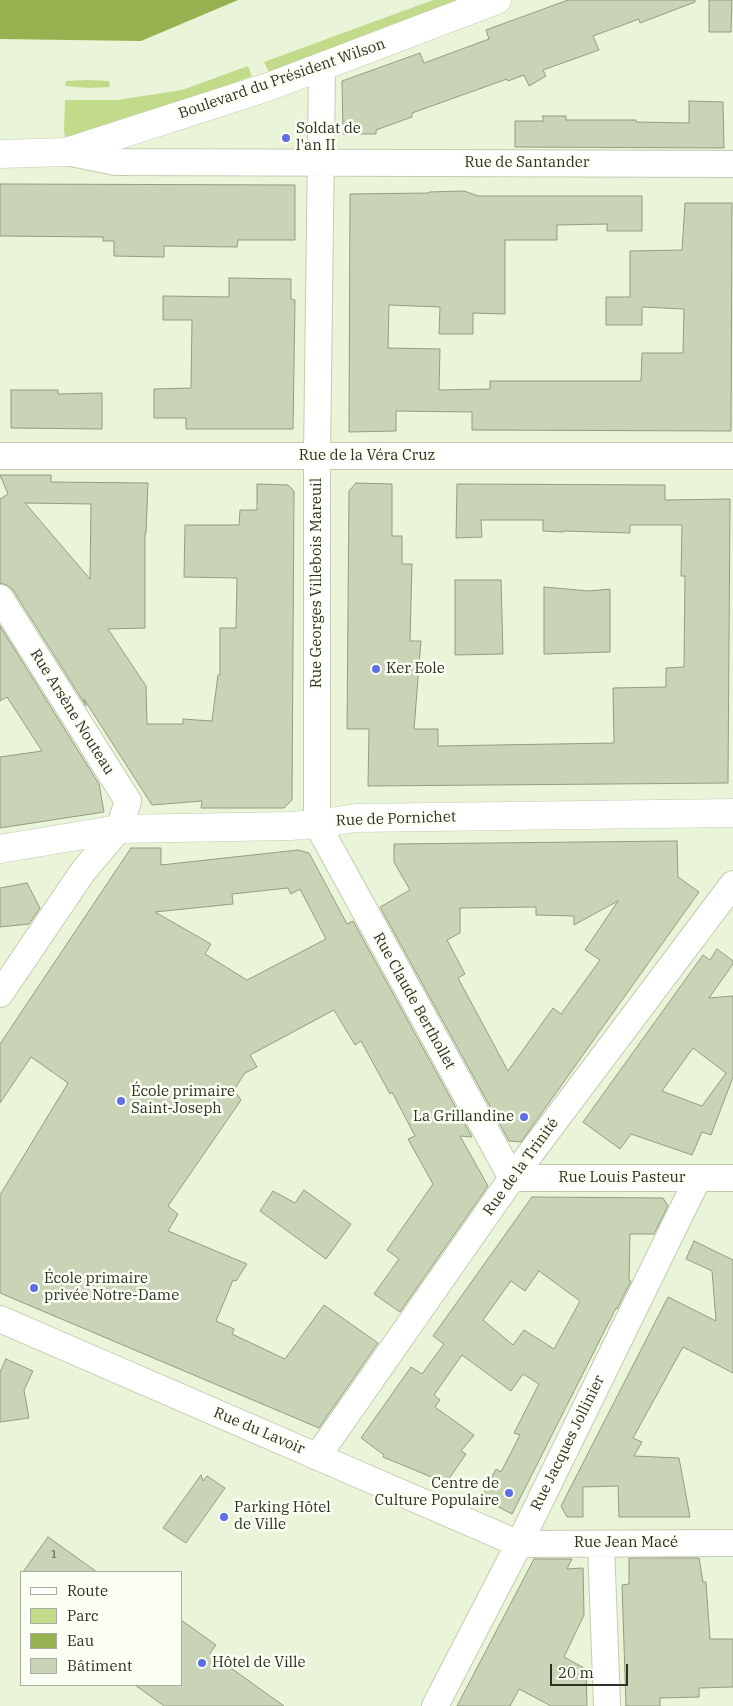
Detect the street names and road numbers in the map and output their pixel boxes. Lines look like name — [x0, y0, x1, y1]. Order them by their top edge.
street label: Boulevard du Président Wilson — [176, 35, 388, 123]
street label: Rue de Santander — [465, 154, 589, 172]
street label: Rue de la Véra Cruz — [299, 447, 435, 465]
street label: Rue Georges Villebois Mareuil — [308, 478, 326, 688]
street label: Rue Arsène Nouteau — [26, 646, 118, 778]
street label: Rue de Pornichet — [336, 808, 456, 830]
street label: Rue Claude Berthollet — [369, 930, 459, 1072]
street label: Rue de la Trinité — [480, 1115, 562, 1219]
street label: Rue Louis Pasteur — [559, 1169, 685, 1187]
street label: Rue Jacques Jollinier — [527, 1372, 609, 1514]
street label: Rue du Lavoir — [211, 1404, 307, 1458]
street label: Rue Jean Macé — [574, 1534, 678, 1552]

